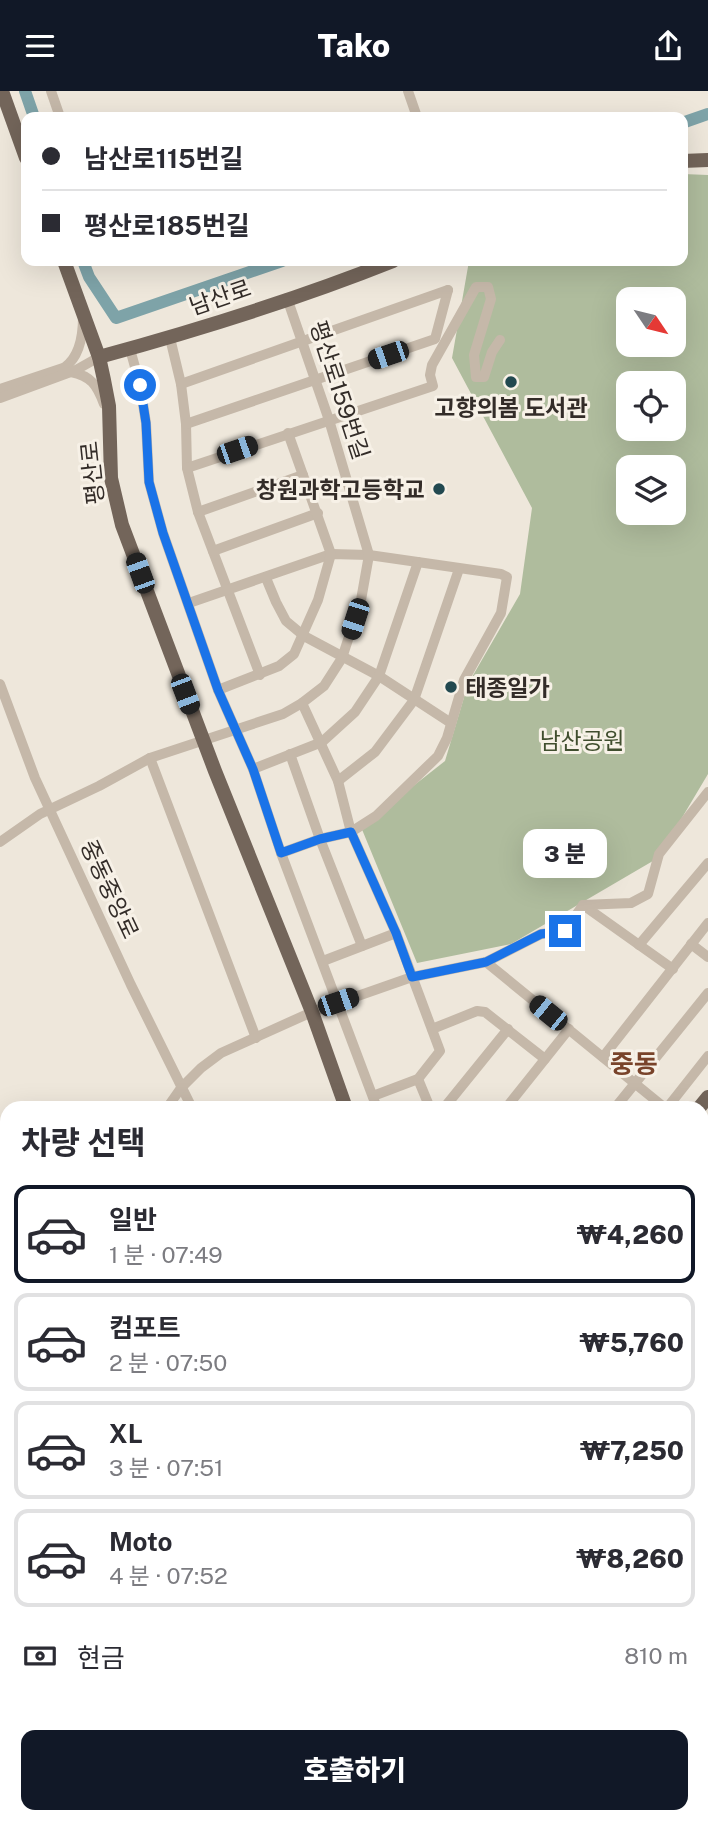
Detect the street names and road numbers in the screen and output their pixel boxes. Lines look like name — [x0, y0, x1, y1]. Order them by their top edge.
street label: 남산로 — [186, 274, 254, 320]
street label: 평산로159번길 — [305, 317, 375, 463]
street label: 평산로 — [75, 440, 109, 506]
street label: 중동중앙로 — [75, 835, 145, 943]

